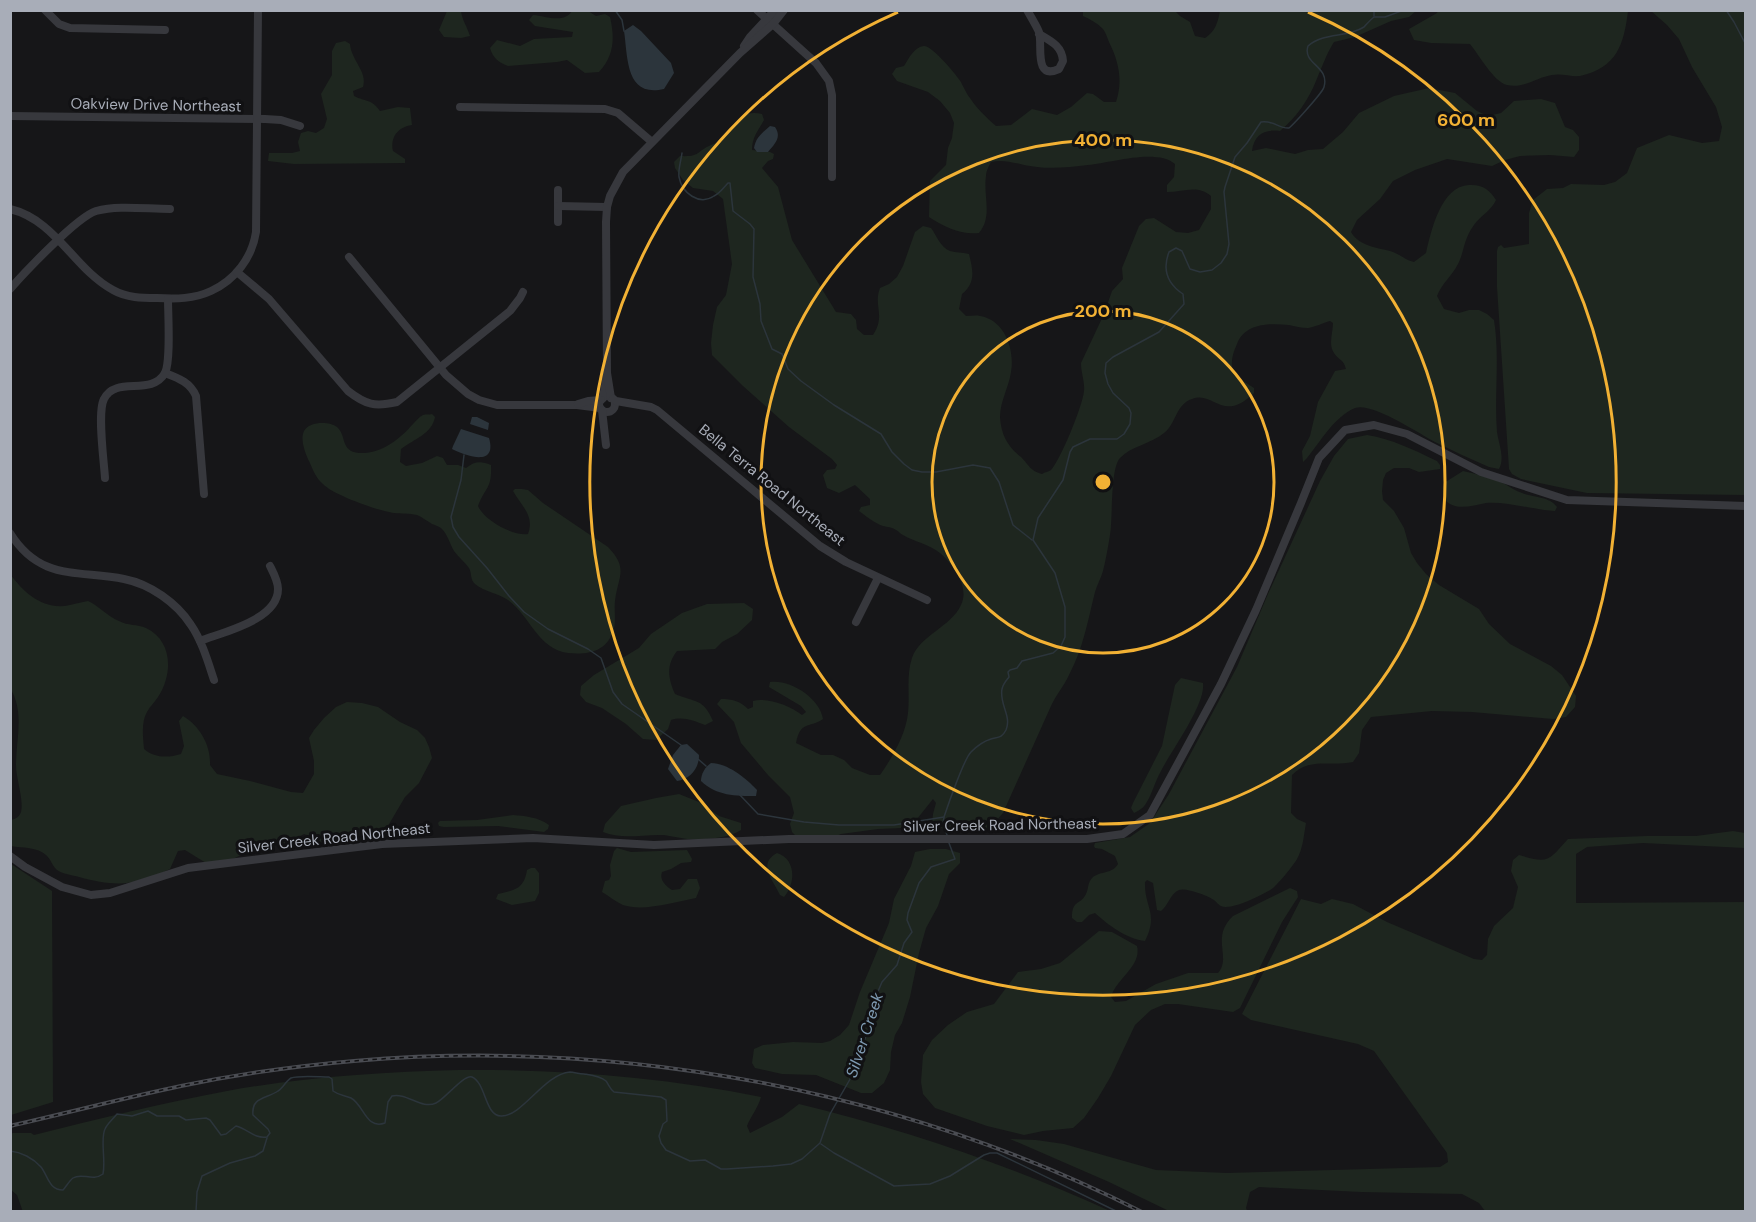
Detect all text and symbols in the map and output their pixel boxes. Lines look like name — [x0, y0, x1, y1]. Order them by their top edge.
street label: Oakview Drive Northeast — [70, 94, 242, 116]
text: 600 m — [1437, 108, 1495, 132]
text: 400 m — [1074, 128, 1132, 152]
text: 200 m — [1075, 299, 1131, 323]
street label: Bella Terra Road Northeast — [695, 420, 850, 550]
centre of rings — [1093, 472, 1113, 492]
street label: Silver Creek Road Northeast — [903, 813, 1097, 837]
street label: Silver Creek Road Northeast — [237, 818, 432, 858]
water label: Silver Creek — [841, 989, 888, 1080]

